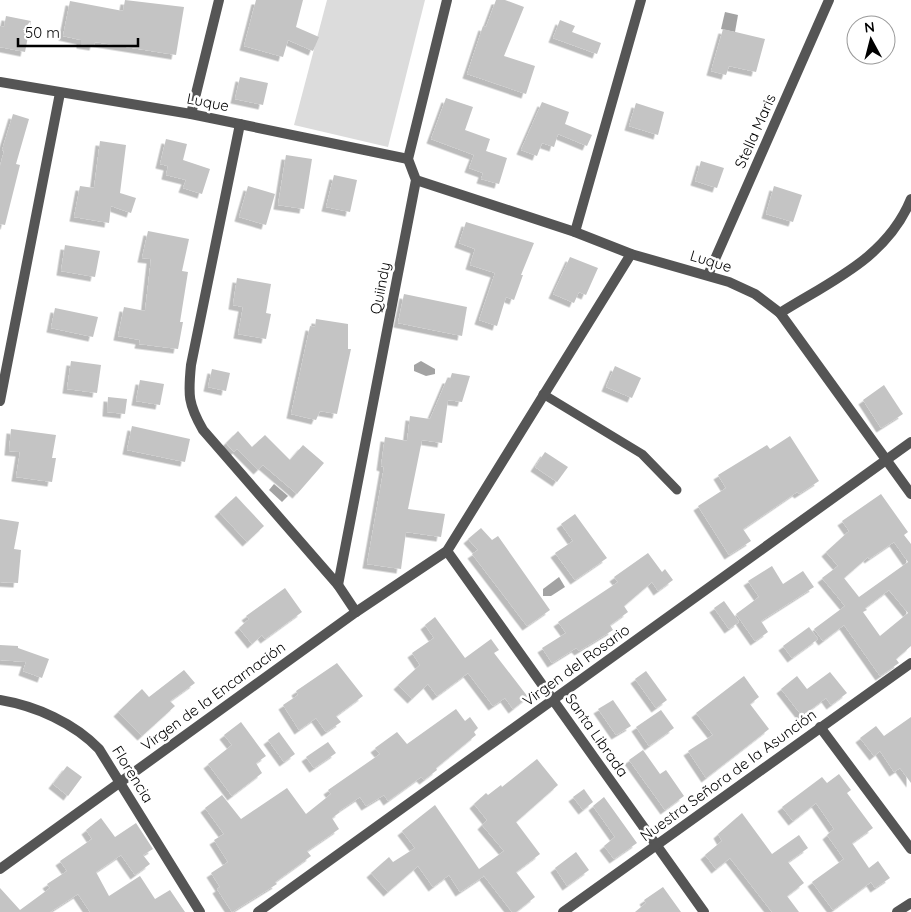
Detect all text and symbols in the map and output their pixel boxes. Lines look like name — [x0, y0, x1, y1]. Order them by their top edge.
scale bar — [18, 15, 138, 47]
north arrow — [846, 15, 896, 65]
text: N — [863, 18, 876, 37]
text: 50 m — [25, 23, 60, 42]
street label: Luque — [185, 89, 231, 115]
street label: Stella Maris — [730, 91, 780, 171]
street label: Luque — [688, 246, 734, 276]
street label: Quiindy — [366, 260, 394, 316]
street label: Virgen del Rosario — [519, 620, 633, 710]
street label: Virgen de la Encarnación — [137, 637, 289, 755]
street label: Santa Librada — [561, 690, 633, 780]
street label: Nuestra Señora de la Asunción — [636, 705, 820, 845]
street label: Florencia — [108, 742, 158, 806]

